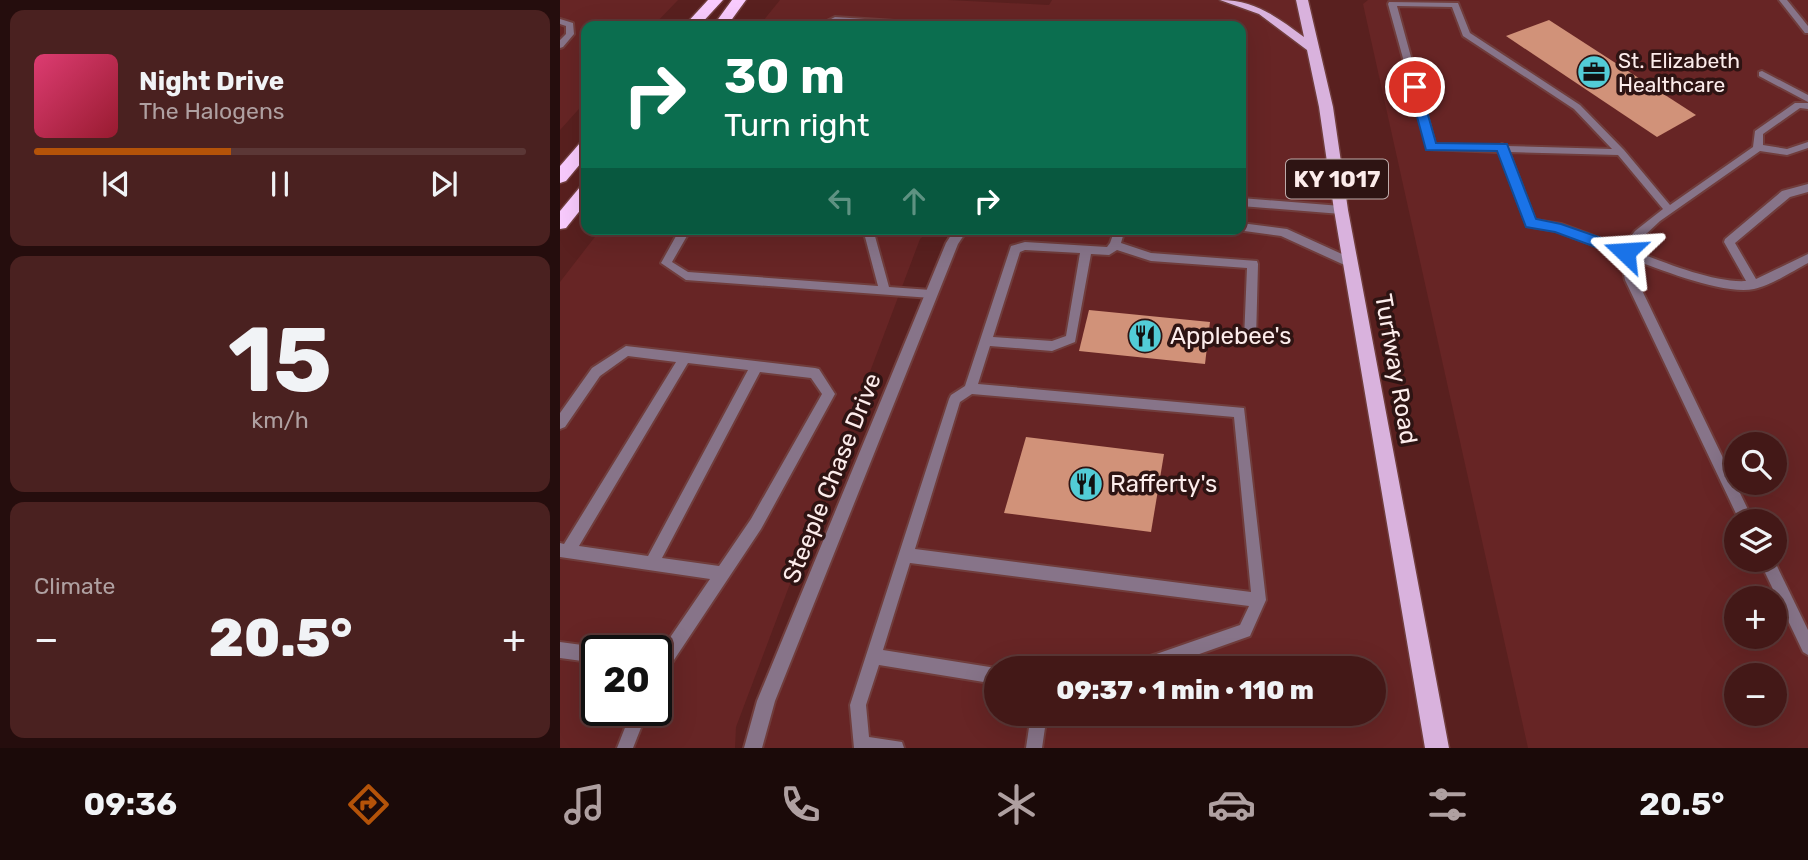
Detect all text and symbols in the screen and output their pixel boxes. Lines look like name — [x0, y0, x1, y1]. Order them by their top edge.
text: 30 m — [724, 47, 845, 105]
place label: St. Elizabeth Healthcare — [1618, 48, 1740, 97]
icon: right — [609, 49, 700, 140]
office icon: St. Elizabeth Healthcare — [1575, 53, 1613, 91]
pin — [1385, 57, 1445, 117]
text: Night Drive — [139, 66, 284, 97]
icon: arrive — [1396, 68, 1434, 106]
text: The Halogens — [139, 97, 285, 125]
text: Turn right — [724, 106, 869, 144]
road number: KY 1017 — [1286, 160, 1388, 198]
icon: previous — [97, 165, 135, 203]
icon: pause — [261, 165, 299, 203]
icon: next — [425, 165, 463, 203]
icon: left — [822, 182, 860, 220]
icon: ahead — [895, 182, 933, 220]
icon: right — [968, 182, 1006, 220]
position arrow — [1588, 215, 1662, 289]
street label: Turfway Road — [1369, 292, 1423, 446]
text: 15 — [228, 306, 332, 414]
restaurant icon: Applebee's — [1126, 317, 1164, 355]
place label: Applebee's — [1170, 322, 1291, 350]
street label: Steeple Chase Drive — [777, 369, 887, 587]
text: km/h — [251, 406, 309, 434]
map controls — [1724, 432, 1787, 726]
button: search — [1724, 432, 1787, 495]
restaurant icon: Rafferty's — [1067, 465, 1105, 503]
place label: Rafferty's — [1110, 470, 1217, 498]
button: layers — [1724, 509, 1787, 572]
text: Climate — [34, 572, 115, 600]
button: + — [1724, 586, 1787, 649]
text: 20.5° — [209, 607, 352, 669]
text: − — [34, 616, 59, 662]
text: + — [502, 616, 526, 662]
speed limit sign: 20 — [581, 635, 672, 726]
button: − — [1724, 663, 1787, 726]
text: 09:37 · 1 min · 110 m — [1056, 675, 1314, 706]
icon: directions — [344, 780, 393, 829]
icon: music — [560, 780, 609, 829]
icon: phone — [776, 780, 825, 829]
icon: climate — [992, 780, 1041, 829]
icon: car — [1207, 780, 1256, 829]
icon: filters — [1423, 780, 1472, 829]
text: 09:36 — [83, 785, 177, 823]
text: 20.5° — [1639, 785, 1724, 823]

